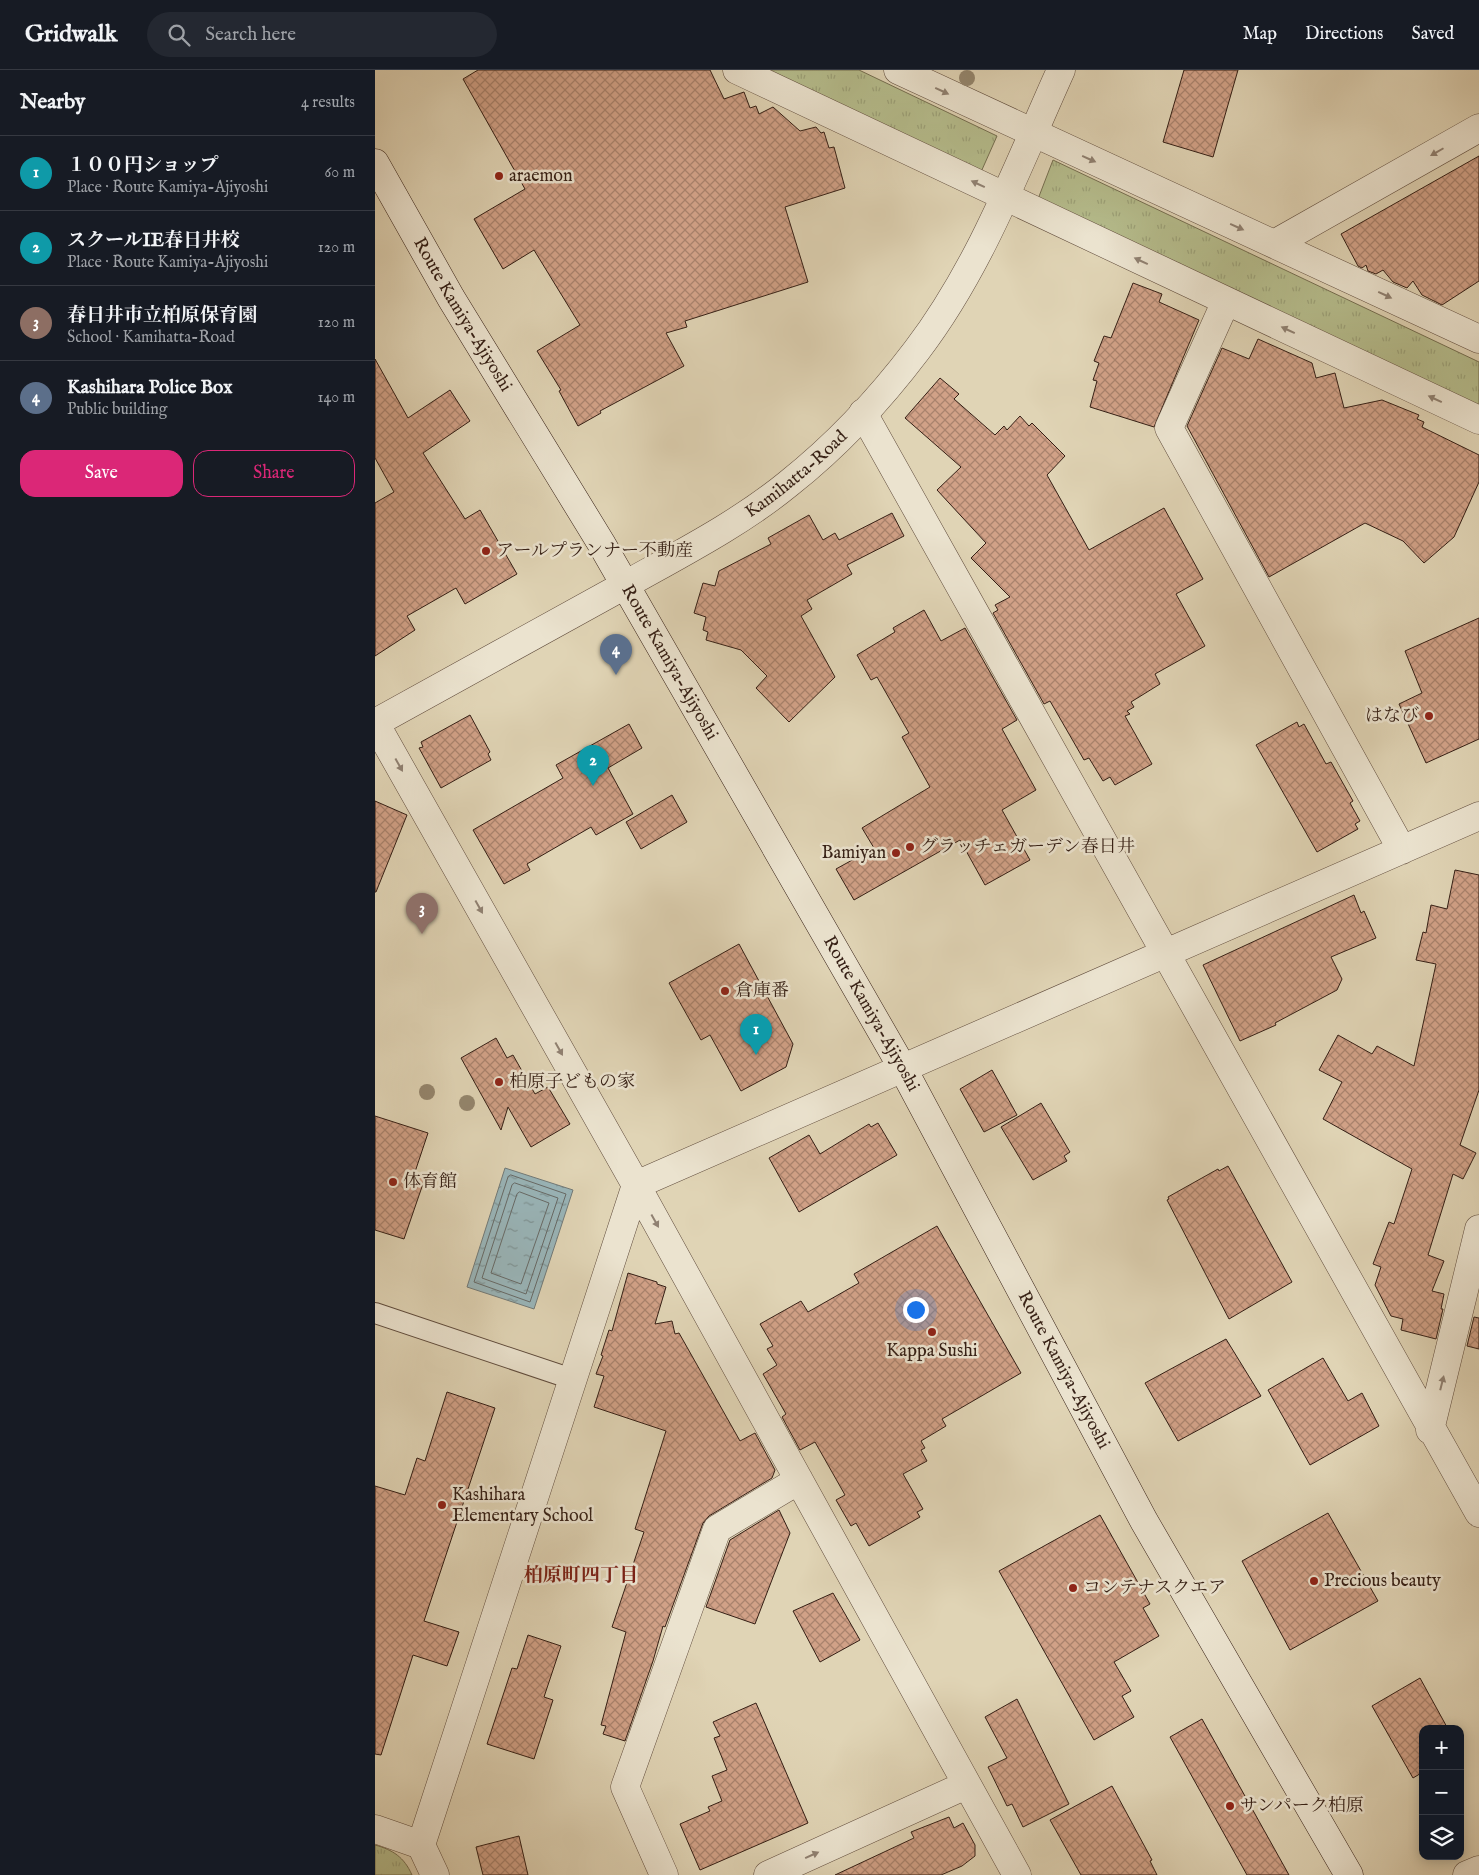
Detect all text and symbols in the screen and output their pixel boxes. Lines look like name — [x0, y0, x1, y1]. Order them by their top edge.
search box — [147, 12, 497, 57]
text: Gridwalk — [25, 19, 117, 50]
icon: search — [165, 21, 193, 49]
text: Search here — [205, 23, 296, 47]
text: Map — [1243, 23, 1277, 46]
text: Directions — [1305, 23, 1383, 46]
text: Saved — [1411, 23, 1454, 46]
one-way arrow — [935, 87, 949, 95]
text: Nearby — [20, 89, 85, 116]
text: 4 results — [301, 93, 355, 113]
one-way arrow — [1429, 148, 1444, 156]
text: １００円ショップ — [67, 154, 219, 178]
one-way arrow — [1082, 156, 1096, 164]
text: 1 — [33, 163, 39, 183]
text: 60 m — [325, 163, 355, 183]
place label: araemon — [509, 165, 573, 188]
marker: araemon — [493, 170, 505, 182]
text: Place · Route Kamiya-Ajiyoshi — [67, 178, 268, 198]
one-way arrow — [971, 180, 985, 188]
one-way arrow — [1230, 223, 1244, 231]
text: スクールIE春日井校 — [67, 229, 240, 253]
street label: Route Kamiya-Ajiyoshi — [408, 233, 517, 396]
text: 2 — [32, 238, 40, 258]
text: 120 m — [318, 238, 355, 258]
text: Place · Route Kamiya-Ajiyoshi — [67, 253, 268, 273]
one-way arrow — [1134, 257, 1148, 265]
one-way arrow — [1378, 291, 1392, 299]
text: 春日井市立柏原保育園 — [67, 304, 257, 328]
text: 3 — [33, 313, 39, 333]
text: 120 m — [318, 313, 355, 333]
one-way arrow — [1281, 326, 1295, 334]
text: School · Kamihatta-Road — [67, 328, 235, 348]
text: Kashihara Police Box — [67, 376, 232, 400]
text: 4 — [32, 388, 40, 408]
text: 140 m — [317, 388, 355, 408]
one-way arrow — [1428, 395, 1442, 403]
text: Public building — [67, 400, 167, 420]
street label: Kamihatta-Road — [741, 425, 853, 523]
button: Save — [20, 450, 183, 497]
button: Share — [193, 450, 355, 497]
place label: アールプランナー不動産 — [496, 540, 693, 563]
marker: アールプランナー不動産 — [480, 545, 492, 557]
street label: Route Kamiya-Ajiyoshi — [616, 581, 723, 744]
pin: 4 — [600, 634, 632, 675]
place label: はなび — [1365, 705, 1419, 728]
marker: はなび — [1423, 710, 1435, 722]
pin: 2 — [577, 745, 609, 786]
one-way arrow — [395, 759, 404, 772]
place label: グラッチェガーデン春日井 — [920, 836, 1135, 859]
marker: グラッチェガーデン春日井 — [904, 841, 916, 853]
place label: Bamiyan — [822, 842, 886, 865]
marker: Bamiyan — [890, 847, 902, 859]
pin: 3 — [406, 893, 438, 934]
one-way arrow — [475, 900, 483, 914]
street label: Route Kamiya-Ajiyoshi — [818, 932, 925, 1096]
place label: 倉庫番 — [735, 980, 789, 1003]
marker: 倉庫番 — [719, 985, 731, 997]
pin: 1 — [740, 1014, 772, 1055]
one-way arrow — [555, 1041, 563, 1056]
place label: 柏原子どもの家 — [509, 1071, 635, 1094]
marker: 柏原子どもの家 — [493, 1076, 505, 1088]
place label: 体育館 — [403, 1171, 457, 1194]
marker: 体育館 — [387, 1176, 399, 1188]
one-way arrow — [651, 1214, 660, 1228]
street label: Route Kamiya-Ajiyoshi — [1012, 1287, 1115, 1453]
your location — [903, 1297, 929, 1323]
marker: Kappa Sushi — [926, 1326, 938, 1338]
place label: Kappa Sushi — [886, 1340, 978, 1363]
one-way arrow — [1438, 1375, 1446, 1390]
place label: Kashihara Elementary School — [452, 1484, 593, 1528]
marker: Kashihara Elementary School — [436, 1499, 448, 1511]
district label: 柏原町四丁目 — [524, 1564, 638, 1588]
place label: Precious beauty — [1324, 1570, 1441, 1593]
marker: Precious beauty — [1308, 1575, 1320, 1587]
place label: コンテナスクエア — [1083, 1577, 1226, 1600]
marker: コンテナスクエア — [1067, 1582, 1079, 1594]
map controls — [1419, 1725, 1464, 1860]
button: + — [1419, 1725, 1464, 1770]
button: − — [1419, 1770, 1464, 1815]
place label: サンパーク柏原 — [1240, 1795, 1364, 1818]
marker: サンパーク柏原 — [1224, 1800, 1236, 1812]
button: layers — [1419, 1815, 1464, 1860]
one-way arrow — [805, 1851, 819, 1859]

